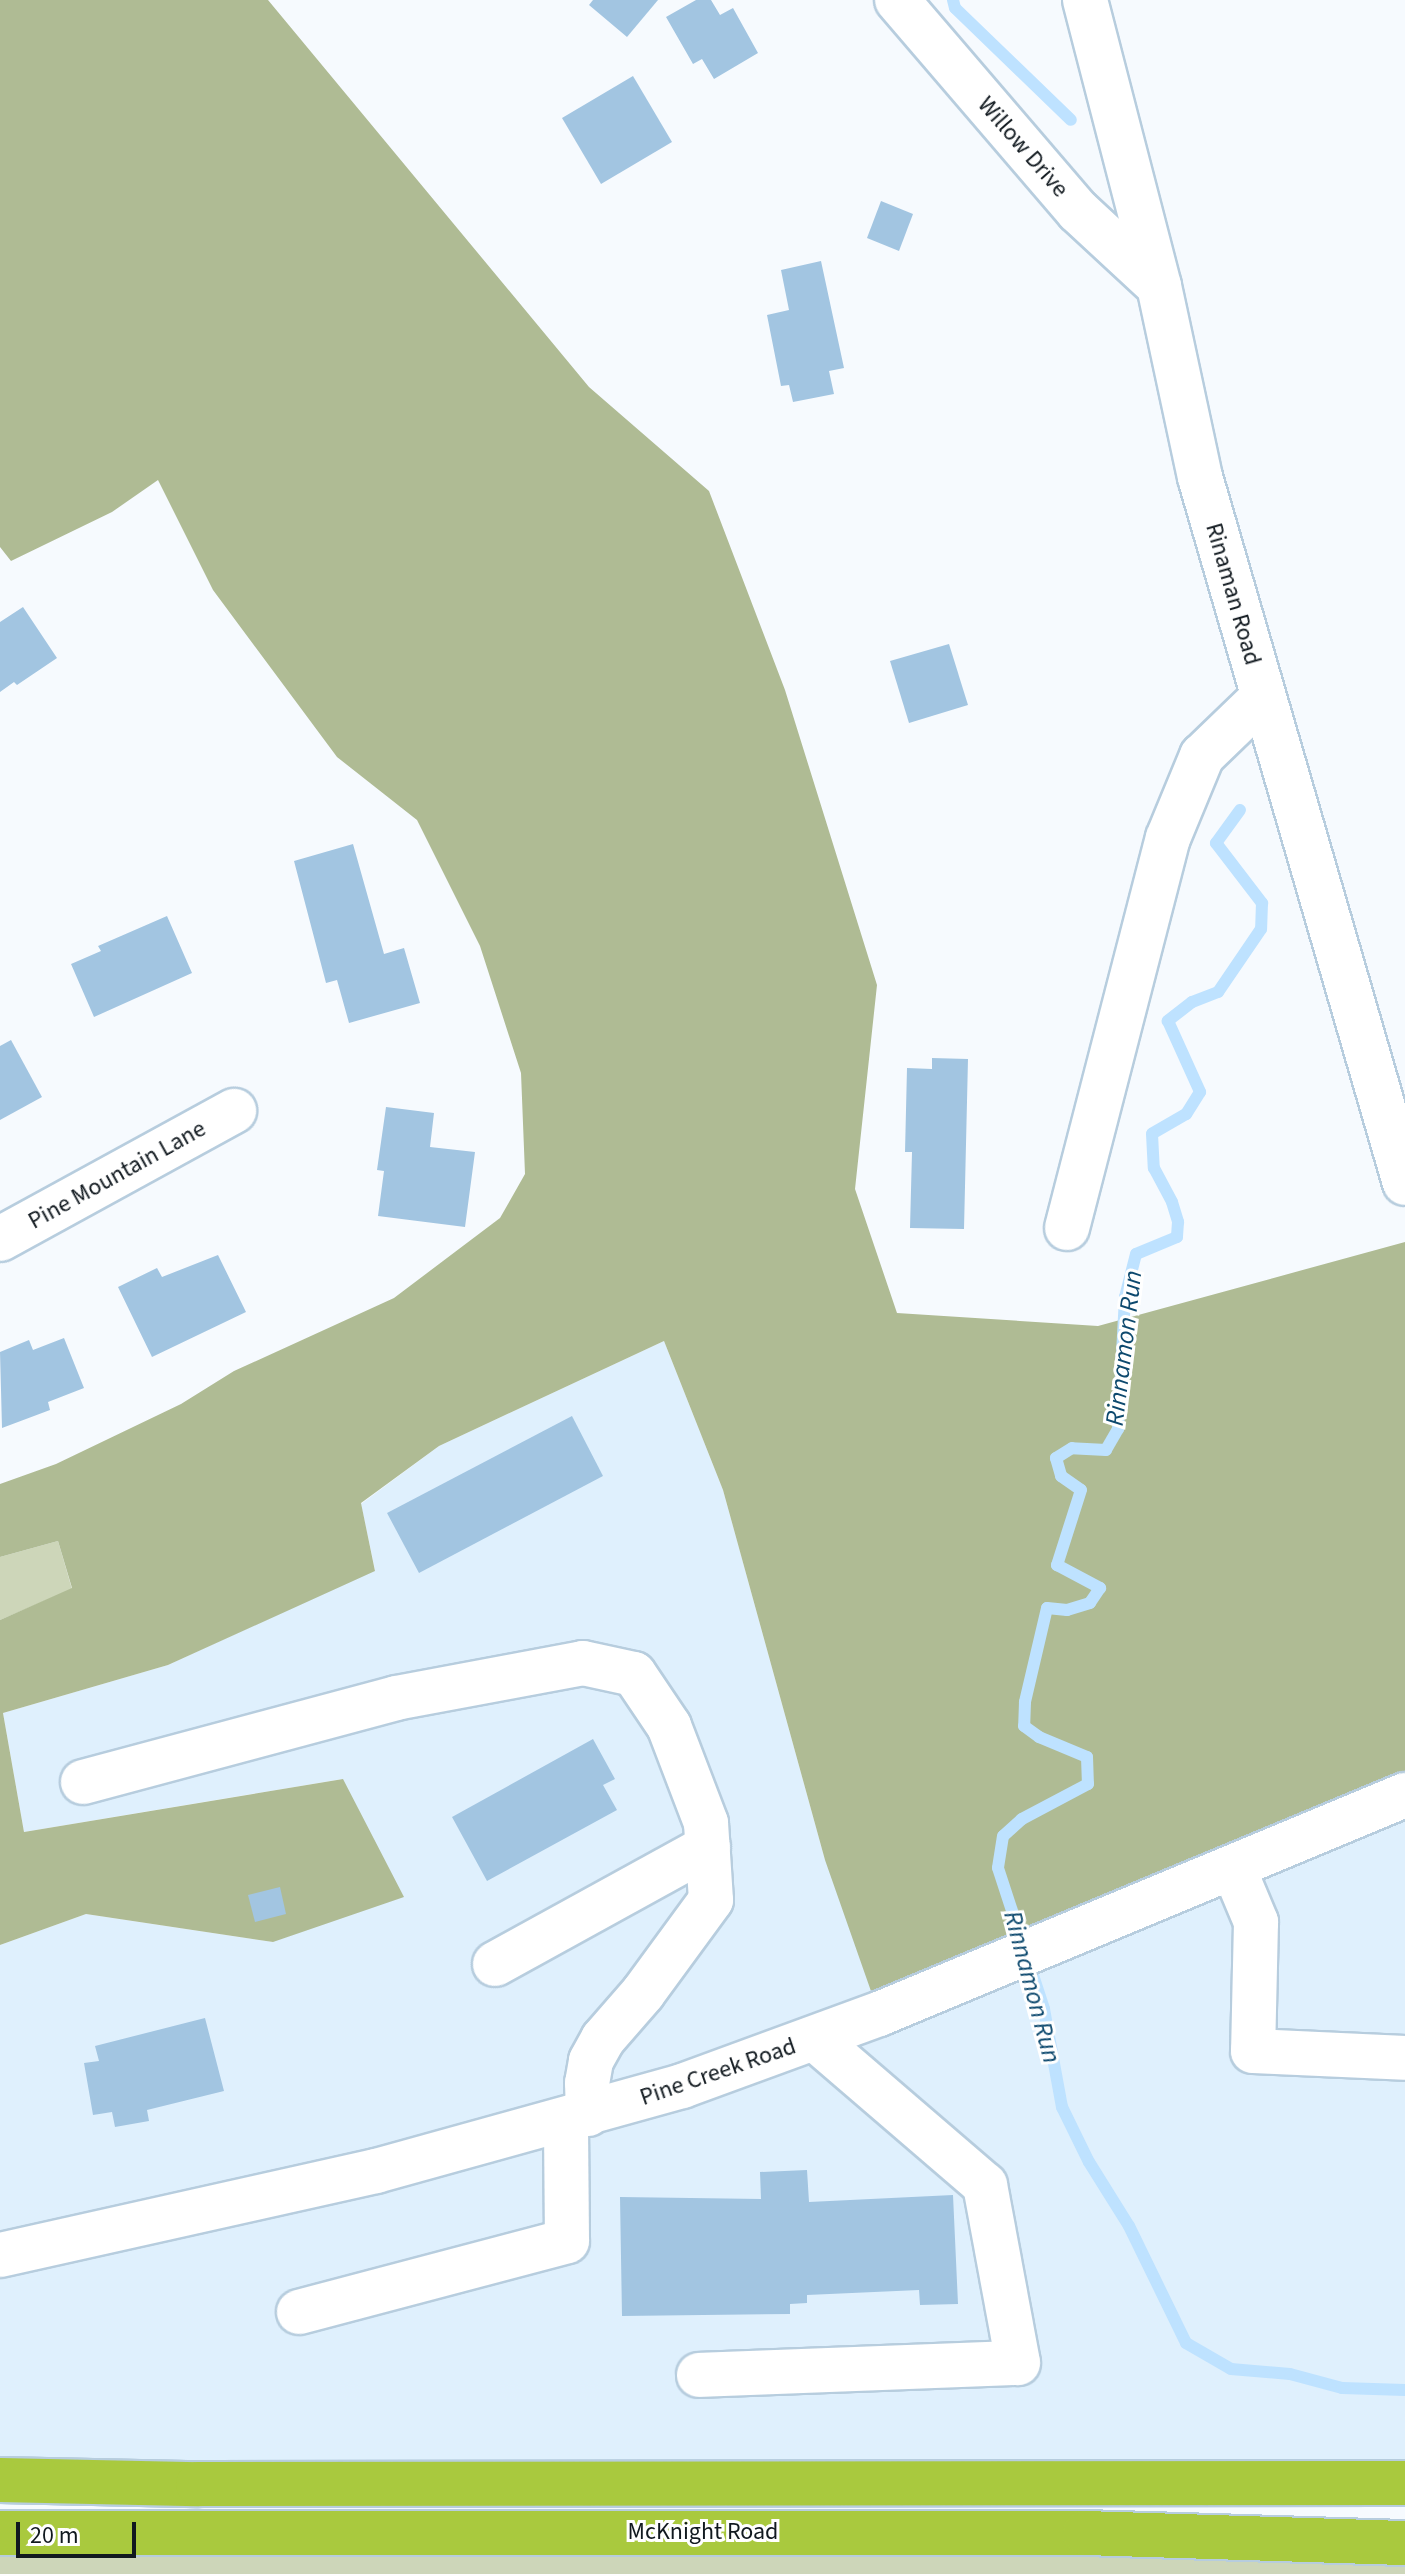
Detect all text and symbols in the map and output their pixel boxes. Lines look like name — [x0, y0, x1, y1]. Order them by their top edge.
street label: Willow Drive — [971, 91, 1075, 203]
street label: Rinaman Road — [1199, 520, 1267, 668]
street label: Pine Mountain Lane — [23, 1114, 211, 1236]
water label: Rinnamon Run — [1099, 1268, 1149, 1428]
water label: Rinnamon Run — [997, 1907, 1067, 2067]
street label: Pine Creek Road — [636, 2032, 800, 2112]
scale bar — [20, 2506, 140, 2556]
text: 20 m — [30, 2518, 79, 2553]
street label: McKnight Road — [628, 2518, 778, 2546]

